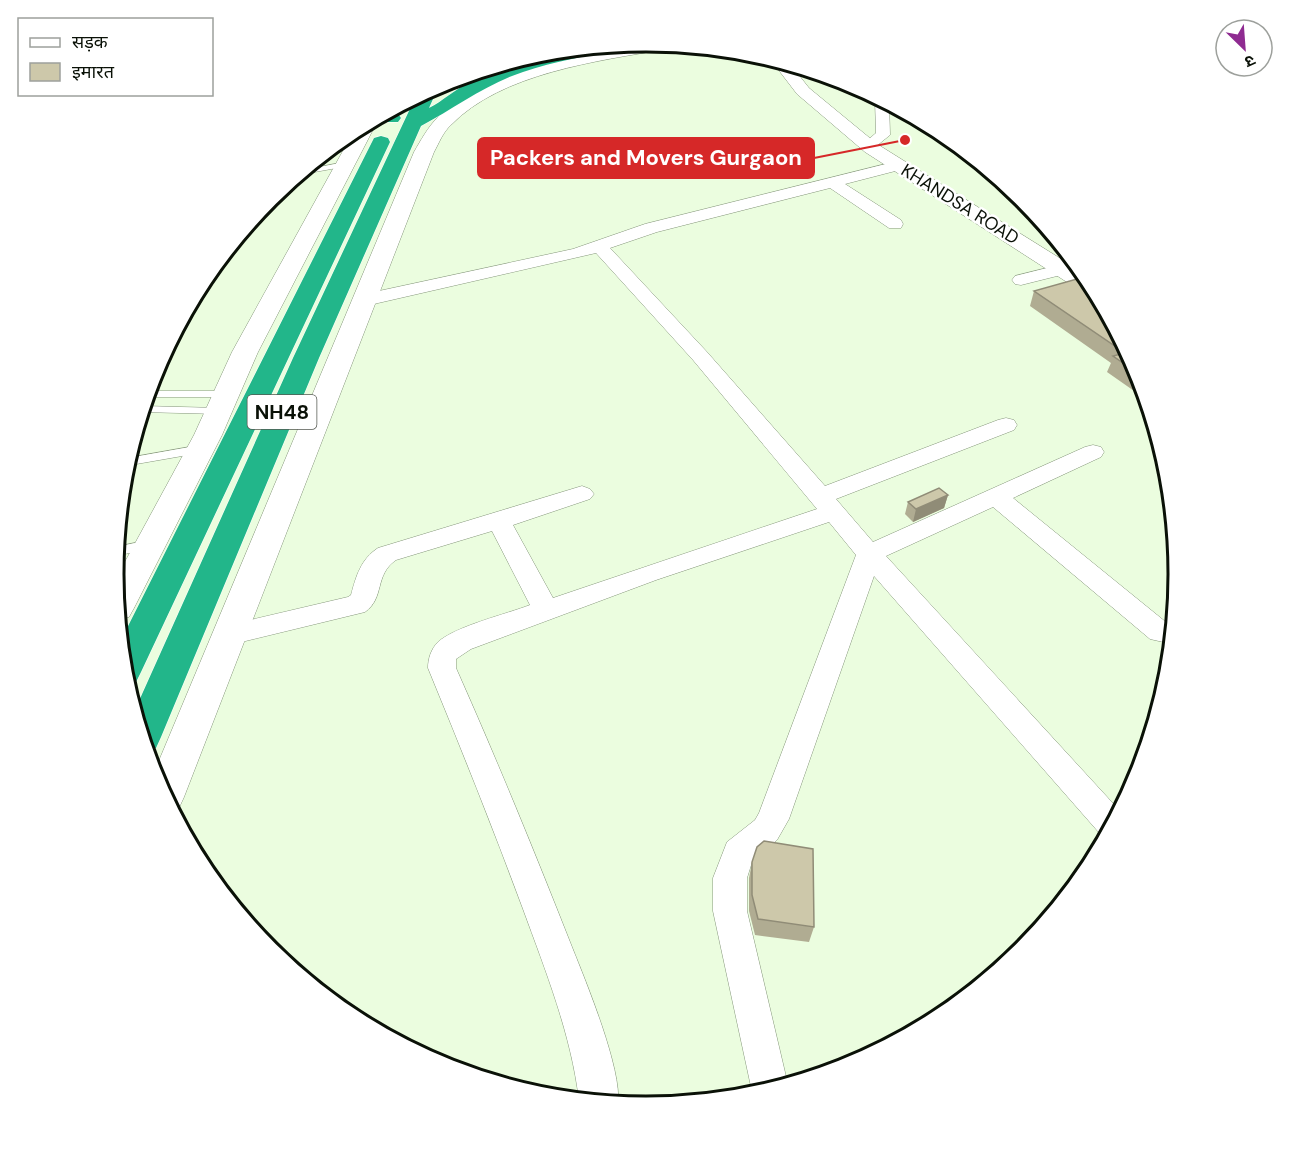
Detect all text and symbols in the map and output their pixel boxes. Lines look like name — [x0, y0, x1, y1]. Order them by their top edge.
legend — [18, 18, 213, 96]
north arrow — [1214, 18, 1274, 78]
text: सड़क — [72, 30, 109, 54]
text: उ — [1241, 50, 1259, 73]
text: इमारत — [72, 60, 115, 84]
callout: Packers and Movers Gurgaon — [478, 138, 814, 178]
text: Packers and Movers Gurgaon — [490, 143, 802, 172]
street label: KHANDSA ROAD — [896, 158, 1024, 250]
road number: NH48 — [248, 395, 316, 429]

